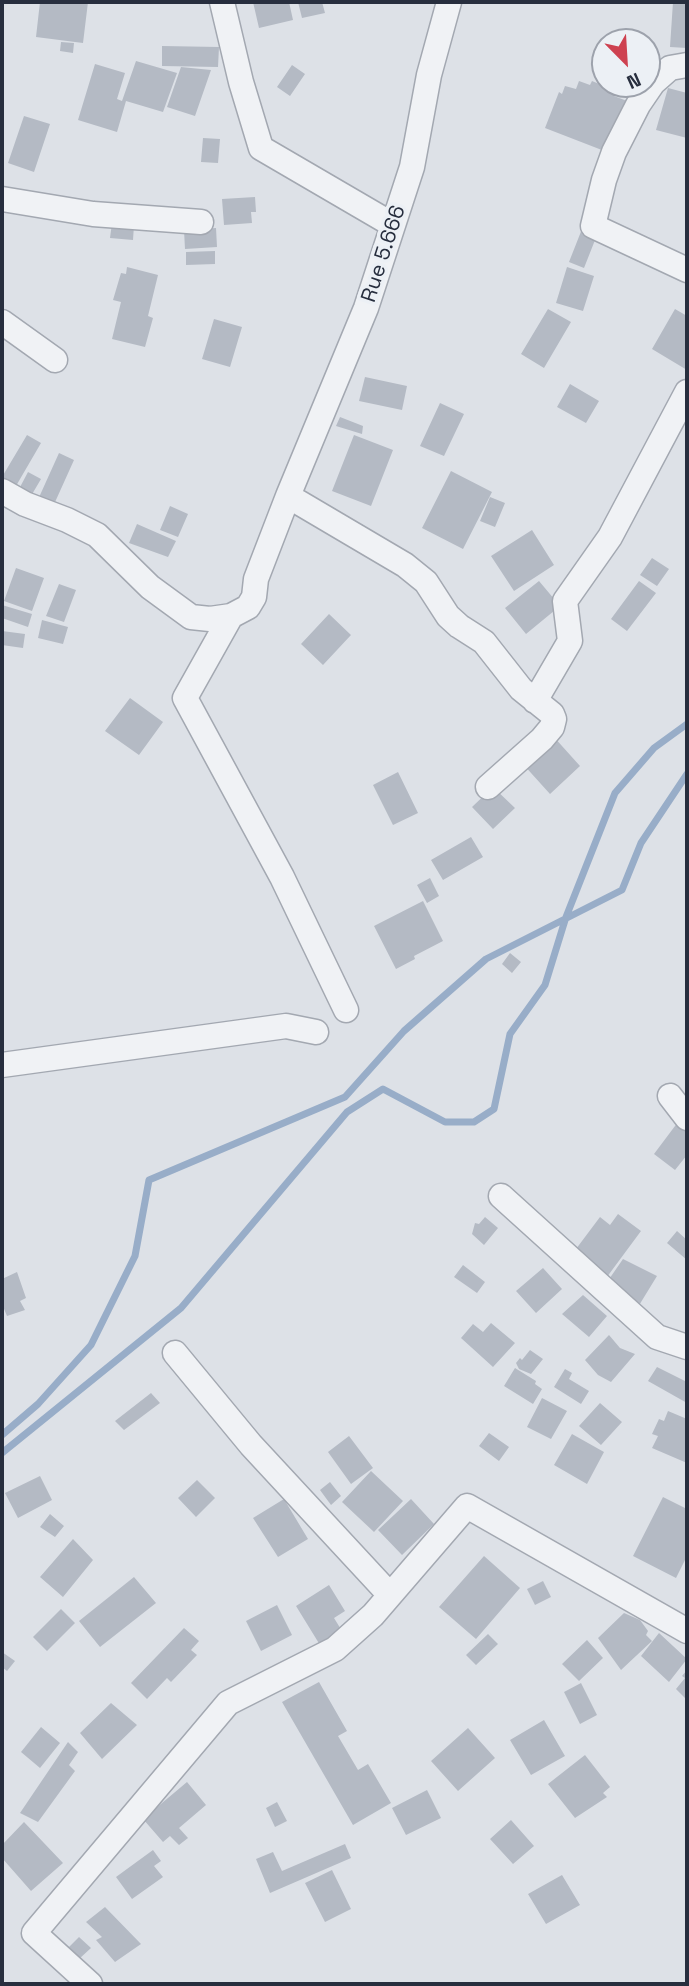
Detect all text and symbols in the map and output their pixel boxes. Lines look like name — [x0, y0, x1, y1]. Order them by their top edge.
north arrow — [591, 28, 661, 98]
text: N — [623, 67, 645, 95]
street label: Rue 5.666 — [357, 202, 411, 306]

